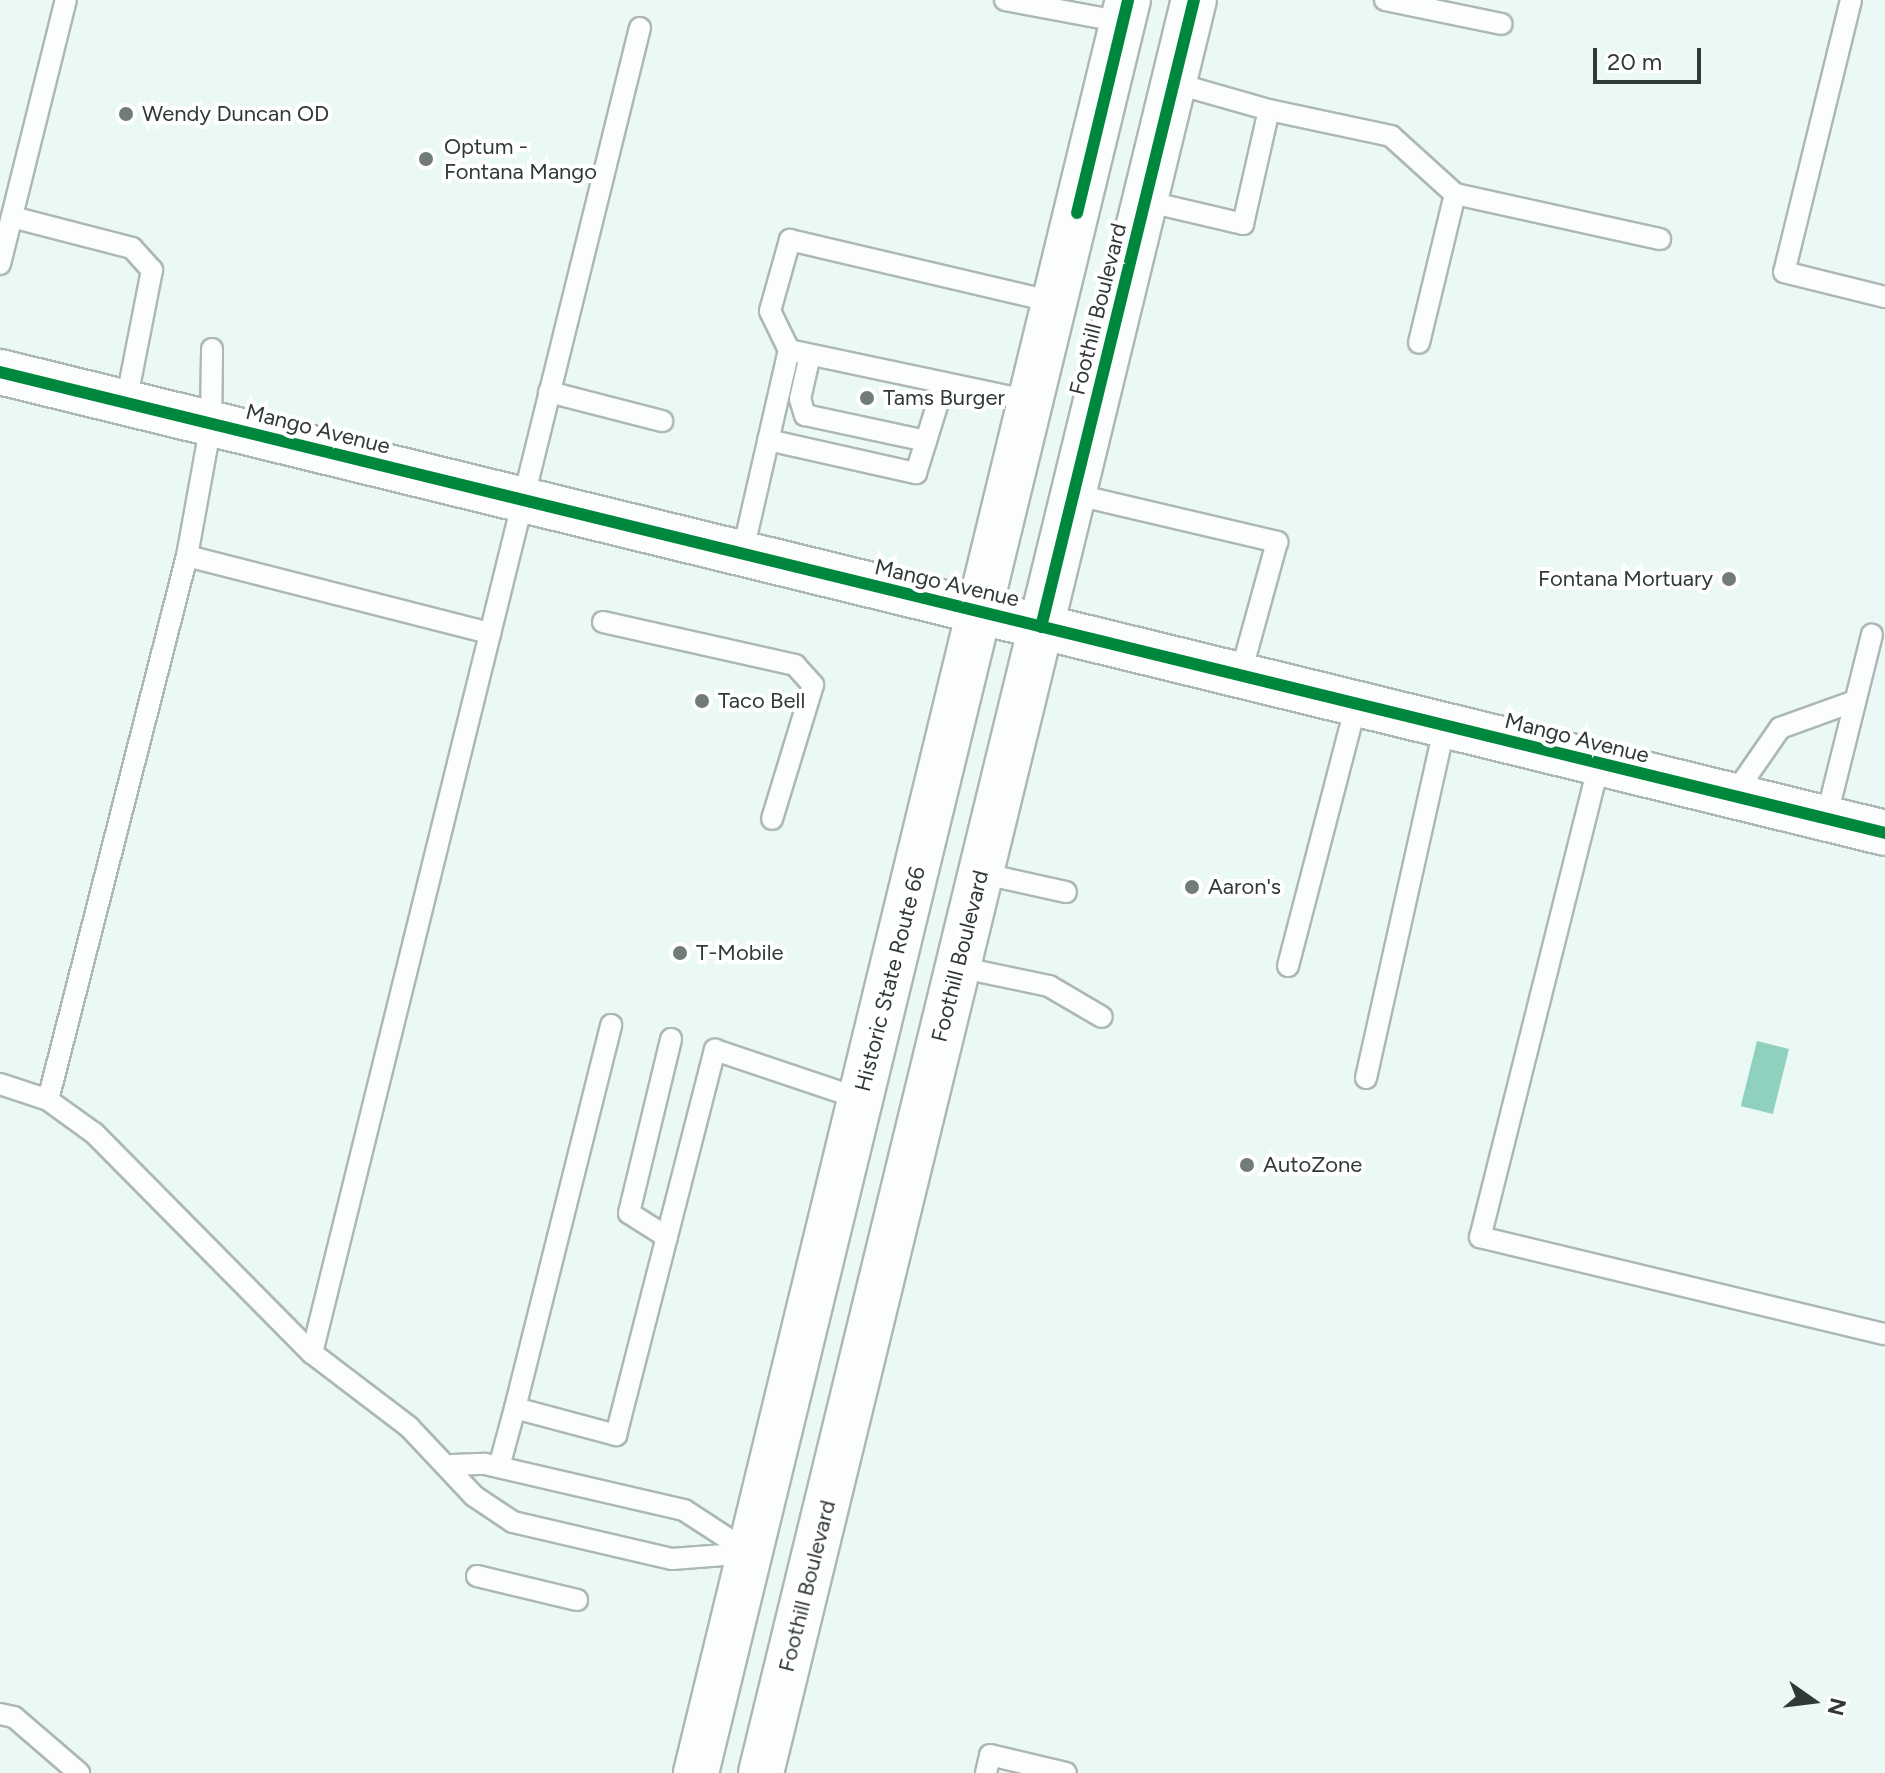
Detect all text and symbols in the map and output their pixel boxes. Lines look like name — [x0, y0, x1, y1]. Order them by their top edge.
scale bar — [1597, 32, 1705, 82]
text: 20 m — [1607, 47, 1662, 76]
place label: Wendy Duncan OD — [142, 101, 329, 127]
marker: Wendy Duncan OD — [117, 105, 135, 123]
place label: Optum - Fontana Mango — [444, 133, 597, 184]
marker: Optum - Fontana Mango — [415, 148, 437, 170]
street label: Foothill Boulevard — [1064, 220, 1132, 398]
place label: Tams Burger — [883, 385, 1005, 411]
marker: Tams Burger — [858, 389, 876, 407]
street label: Mango Avenue — [243, 398, 393, 460]
street label: Mango Avenue — [872, 554, 1022, 612]
place label: Fontana Mortuary — [1538, 566, 1713, 592]
marker: Fontana Mortuary — [1720, 570, 1738, 588]
place label: Taco Bell — [718, 688, 805, 714]
marker: Taco Bell — [693, 692, 711, 710]
street label: Mango Avenue — [1502, 707, 1652, 769]
street label: Historic State Route 66 — [849, 864, 931, 1094]
street label: Foothill Boulevard — [926, 867, 994, 1045]
place label: Aaron's — [1208, 874, 1281, 900]
marker: Aaron's — [1183, 878, 1201, 896]
place label: T-Mobile — [696, 940, 784, 966]
marker: T-Mobile — [671, 944, 689, 962]
place label: AutoZone — [1263, 1152, 1362, 1178]
marker: AutoZone — [1238, 1156, 1256, 1174]
street label: Foothill Boulevard — [773, 1497, 841, 1675]
north arrow — [1773, 1661, 1853, 1741]
text: N — [1822, 1695, 1852, 1718]

